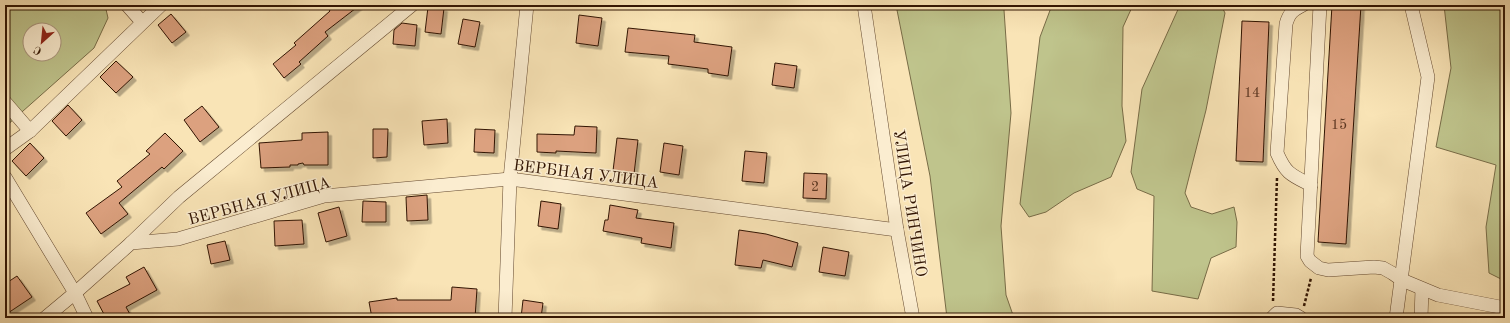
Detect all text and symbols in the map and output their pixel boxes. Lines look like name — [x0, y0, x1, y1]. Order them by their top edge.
north arrow — [22, 22, 62, 62]
text: С — [32, 43, 44, 56]
house number: 14 — [1244, 86, 1260, 100]
house number: 15 — [1331, 118, 1347, 132]
street label: УЛИЦА РИНЧИНО — [889, 129, 929, 278]
street label: ВЕРБНАЯ УЛИЦА — [512, 158, 659, 192]
street label: ВЕРБНАЯ УЛИЦА — [187, 175, 332, 229]
house number: 2 — [811, 180, 819, 194]

